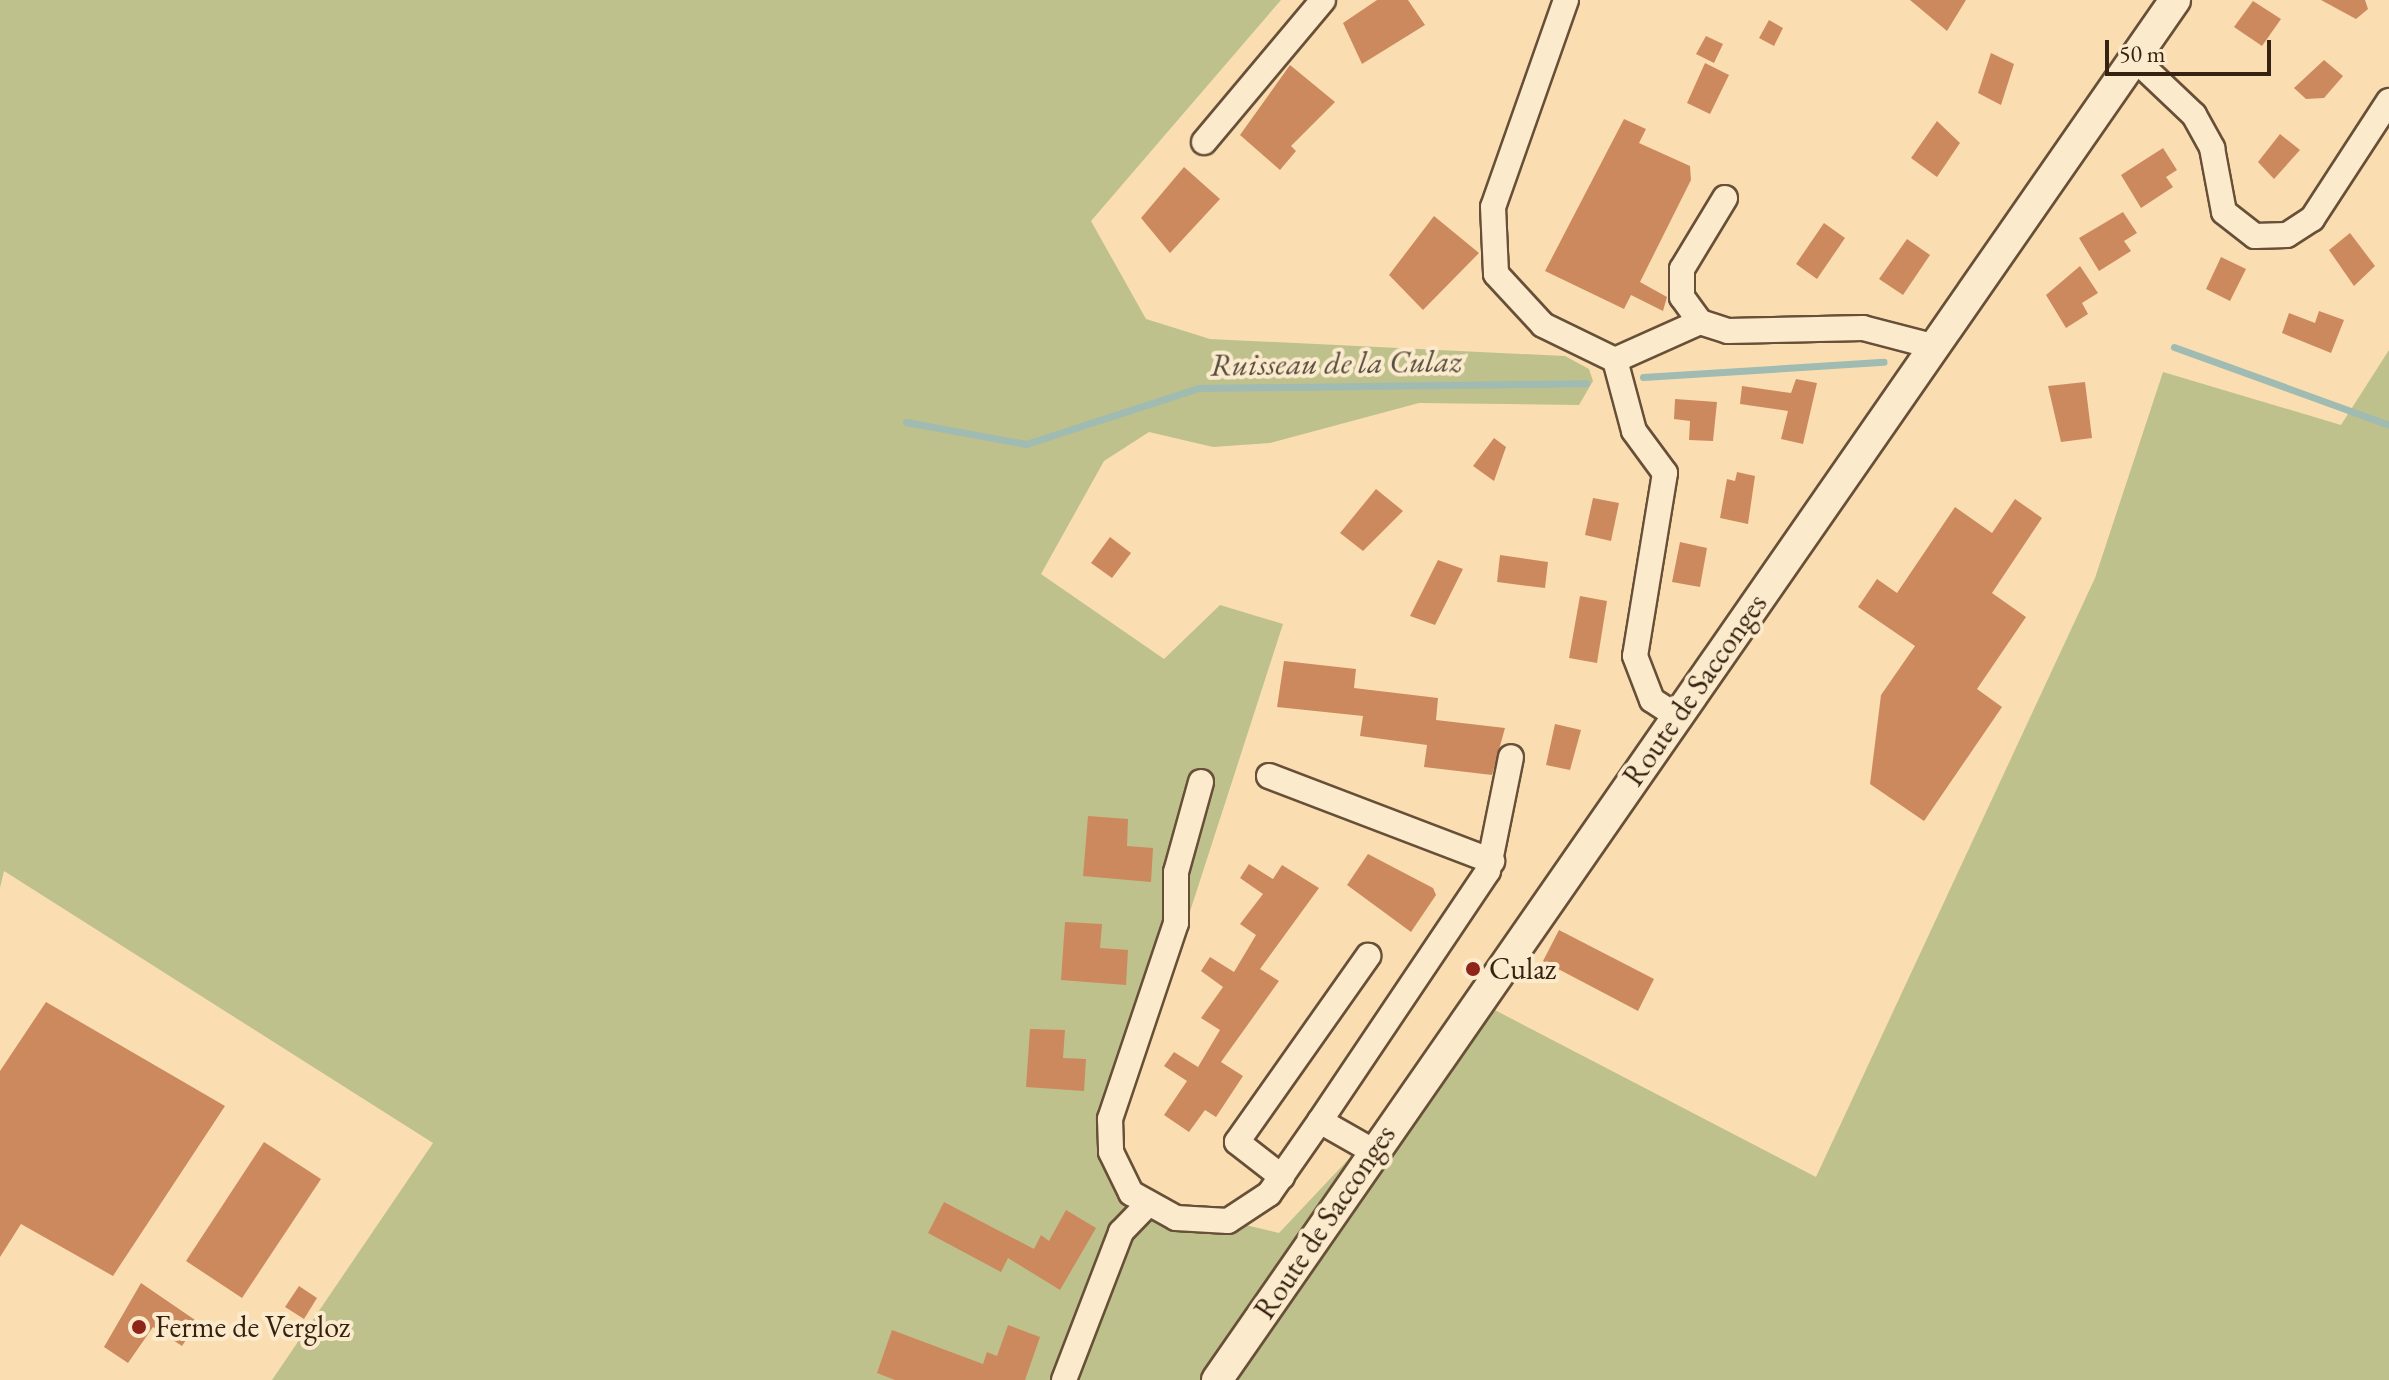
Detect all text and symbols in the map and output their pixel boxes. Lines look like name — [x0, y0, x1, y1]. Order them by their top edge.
scale bar — [2109, 24, 2275, 74]
text: 50 m — [2119, 38, 2166, 69]
water label: Ruisseau de la Culaz — [1210, 342, 1462, 384]
street label: Route de Sacconges — [1615, 587, 1775, 793]
place label: Culaz — [1489, 951, 1556, 987]
marker: Culaz — [1464, 960, 1482, 978]
street label: Route de Sacconges — [1247, 1118, 1403, 1326]
place label: Ferme de Vergloz — [155, 1309, 350, 1345]
marker: Ferme de Vergloz — [130, 1318, 148, 1336]

